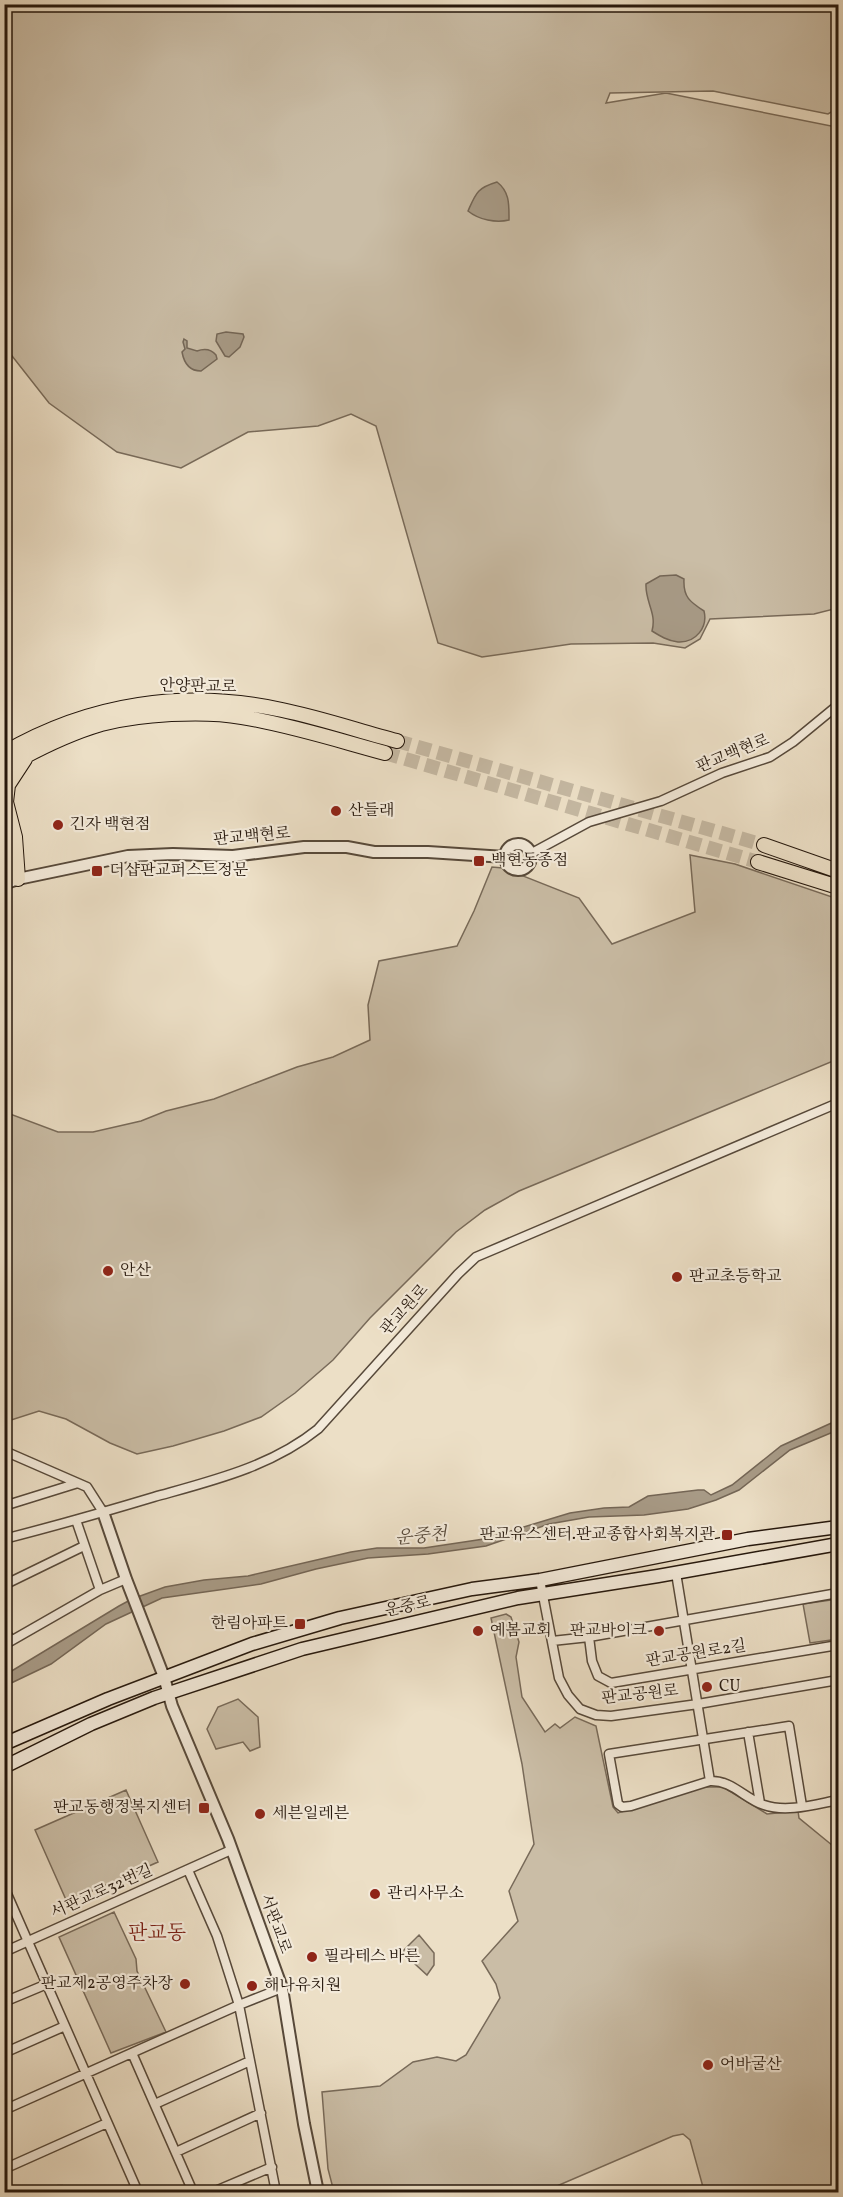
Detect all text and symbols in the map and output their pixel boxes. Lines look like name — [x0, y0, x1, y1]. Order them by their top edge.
street label: 안양판교로 — [159, 675, 237, 699]
street label: 판교백현로 — [693, 729, 773, 779]
place label: 산들래 — [348, 800, 394, 822]
marker: 산들래 — [329, 804, 343, 818]
place label: 긴자 백현점 — [70, 814, 150, 836]
marker: 긴자 백현점 — [51, 818, 65, 832]
street label: 판교백현로 — [213, 823, 292, 851]
place label: 백현동종점 — [491, 850, 568, 872]
marker: 백현동종점 — [472, 854, 486, 868]
place label: 더샵판교퍼스트정문 — [109, 860, 249, 882]
marker: 더샵판교퍼스트정문 — [90, 864, 104, 878]
place label: 안산 — [120, 1260, 151, 1282]
marker: 안산 — [101, 1264, 115, 1278]
place label: 판교초등학교 — [689, 1266, 782, 1288]
marker: 판교초등학교 — [670, 1270, 684, 1284]
street label: 판교원로 — [376, 1279, 434, 1340]
water label: 운중천 — [394, 1522, 450, 1552]
place label: 판교유스센터.판교종합사회복지관 — [479, 1524, 716, 1546]
marker: 판교유스센터.판교종합사회복지관 — [720, 1528, 734, 1542]
street label: 운중로 — [383, 1591, 434, 1623]
place label: 한림아파트 — [211, 1613, 289, 1635]
marker: 한림아파트 — [293, 1617, 307, 1631]
place label: 예봄교회 — [490, 1620, 552, 1642]
place label: 판교바이크 — [570, 1620, 648, 1642]
marker: 예봄교회 — [471, 1624, 485, 1638]
marker: 판교바이크 — [652, 1624, 666, 1638]
street label: 판교공원로2길 — [644, 1635, 748, 1673]
place label: CU — [719, 1676, 740, 1698]
street label: 판교공원로 — [600, 1680, 680, 1710]
marker: CU — [700, 1680, 714, 1694]
place label: 판교동행정복지센터 — [53, 1797, 192, 1819]
marker: 판교동행정복지센터 — [197, 1801, 211, 1815]
place label: 세븐일레븐 — [272, 1803, 350, 1825]
marker: 세븐일레븐 — [253, 1807, 267, 1821]
street label: 서판교로32번길 — [47, 1860, 157, 1924]
place label: 관리사무소 — [387, 1883, 464, 1905]
marker: 관리사무소 — [368, 1887, 382, 1901]
street label: 서판교로 — [254, 1891, 296, 1957]
district label: 판교동 — [128, 1920, 186, 1948]
place label: 필라테스 바른 — [324, 1946, 420, 1968]
marker: 필라테스 바른 — [305, 1950, 319, 1964]
place label: 판교제2공영주차장 — [41, 1973, 174, 1995]
place label: 해나유치원 — [264, 1975, 341, 1997]
marker: 판교제2공영주차장 — [178, 1977, 192, 1991]
marker: 해나유치원 — [245, 1979, 259, 1993]
place label: 어바굴산 — [720, 2054, 782, 2076]
marker: 어바굴산 — [701, 2058, 715, 2072]

